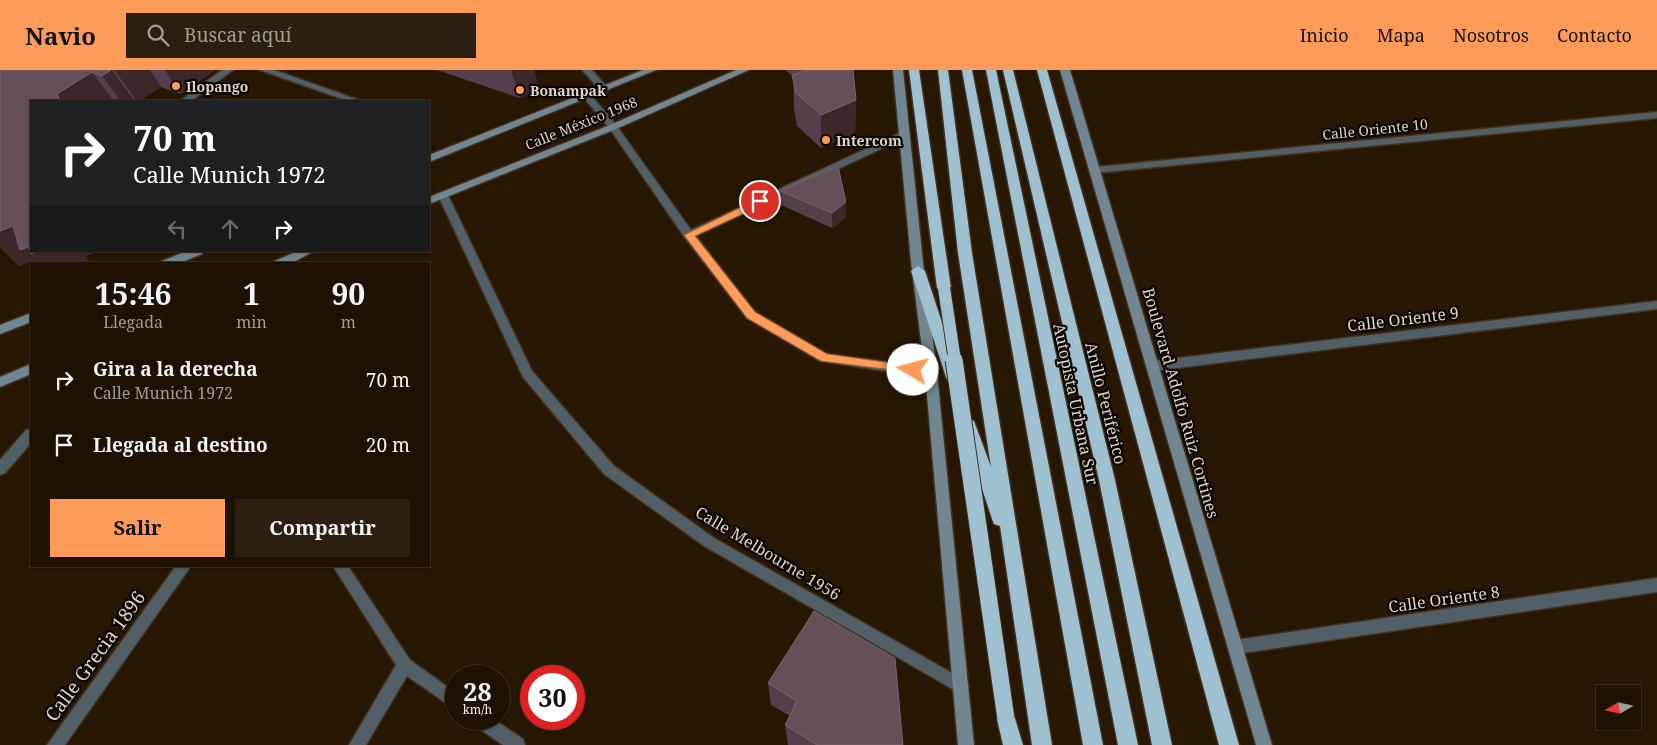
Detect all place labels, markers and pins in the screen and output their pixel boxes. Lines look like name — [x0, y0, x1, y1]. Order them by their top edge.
place label: Ilopango — [186, 77, 248, 96]
marker: Ilopango — [170, 80, 182, 92]
place label: Bonampak — [530, 81, 606, 100]
marker: Bonampak — [514, 84, 526, 96]
place label: Intercom — [836, 131, 902, 150]
marker: Intercom — [820, 134, 832, 146]
pin — [739, 180, 781, 222]

